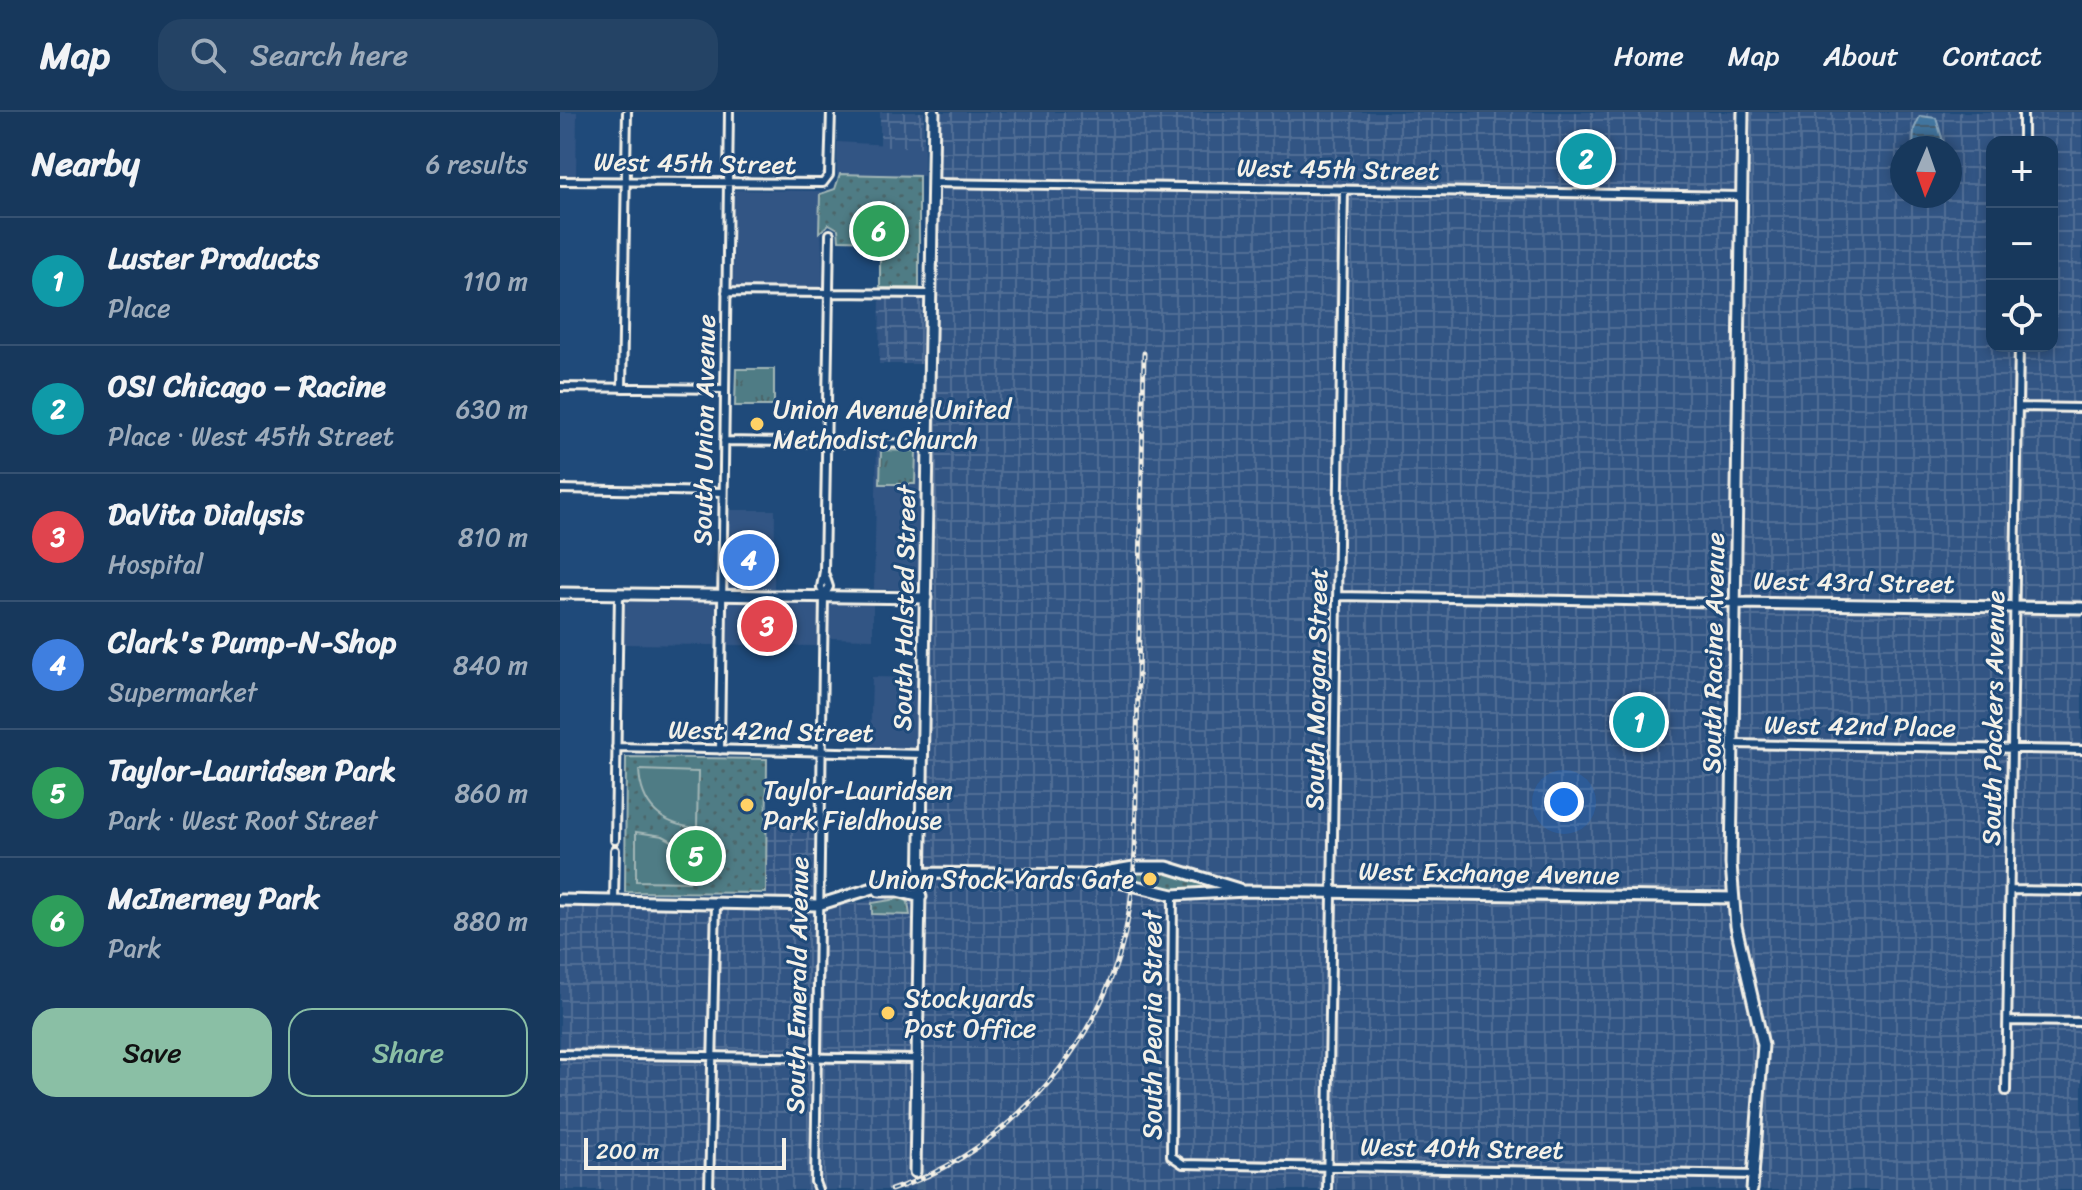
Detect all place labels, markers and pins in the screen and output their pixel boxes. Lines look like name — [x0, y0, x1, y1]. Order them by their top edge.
pin: 2 — [1560, 129, 1612, 189]
pin: 6 — [853, 201, 905, 261]
place label: Union Avenue United Methodist Church — [773, 386, 1013, 462]
marker: Union Avenue United Methodist Church — [748, 415, 766, 433]
pin: 4 — [723, 530, 775, 590]
pin: 3 — [741, 596, 793, 656]
pin: 1 — [1613, 692, 1665, 752]
place label: Taylor-Lauridsen Park Fieldhouse — [763, 767, 953, 843]
marker: Taylor-Lauridsen Park Fieldhouse — [738, 796, 756, 814]
pin: 5 — [670, 826, 722, 886]
place label: Union Stock Yards Gate — [868, 856, 1134, 902]
marker: Union Stock Yards Gate — [1141, 870, 1159, 888]
place label: Stockyards Post Office — [904, 975, 1036, 1051]
marker: Stockyards Post Office — [879, 1004, 897, 1022]

